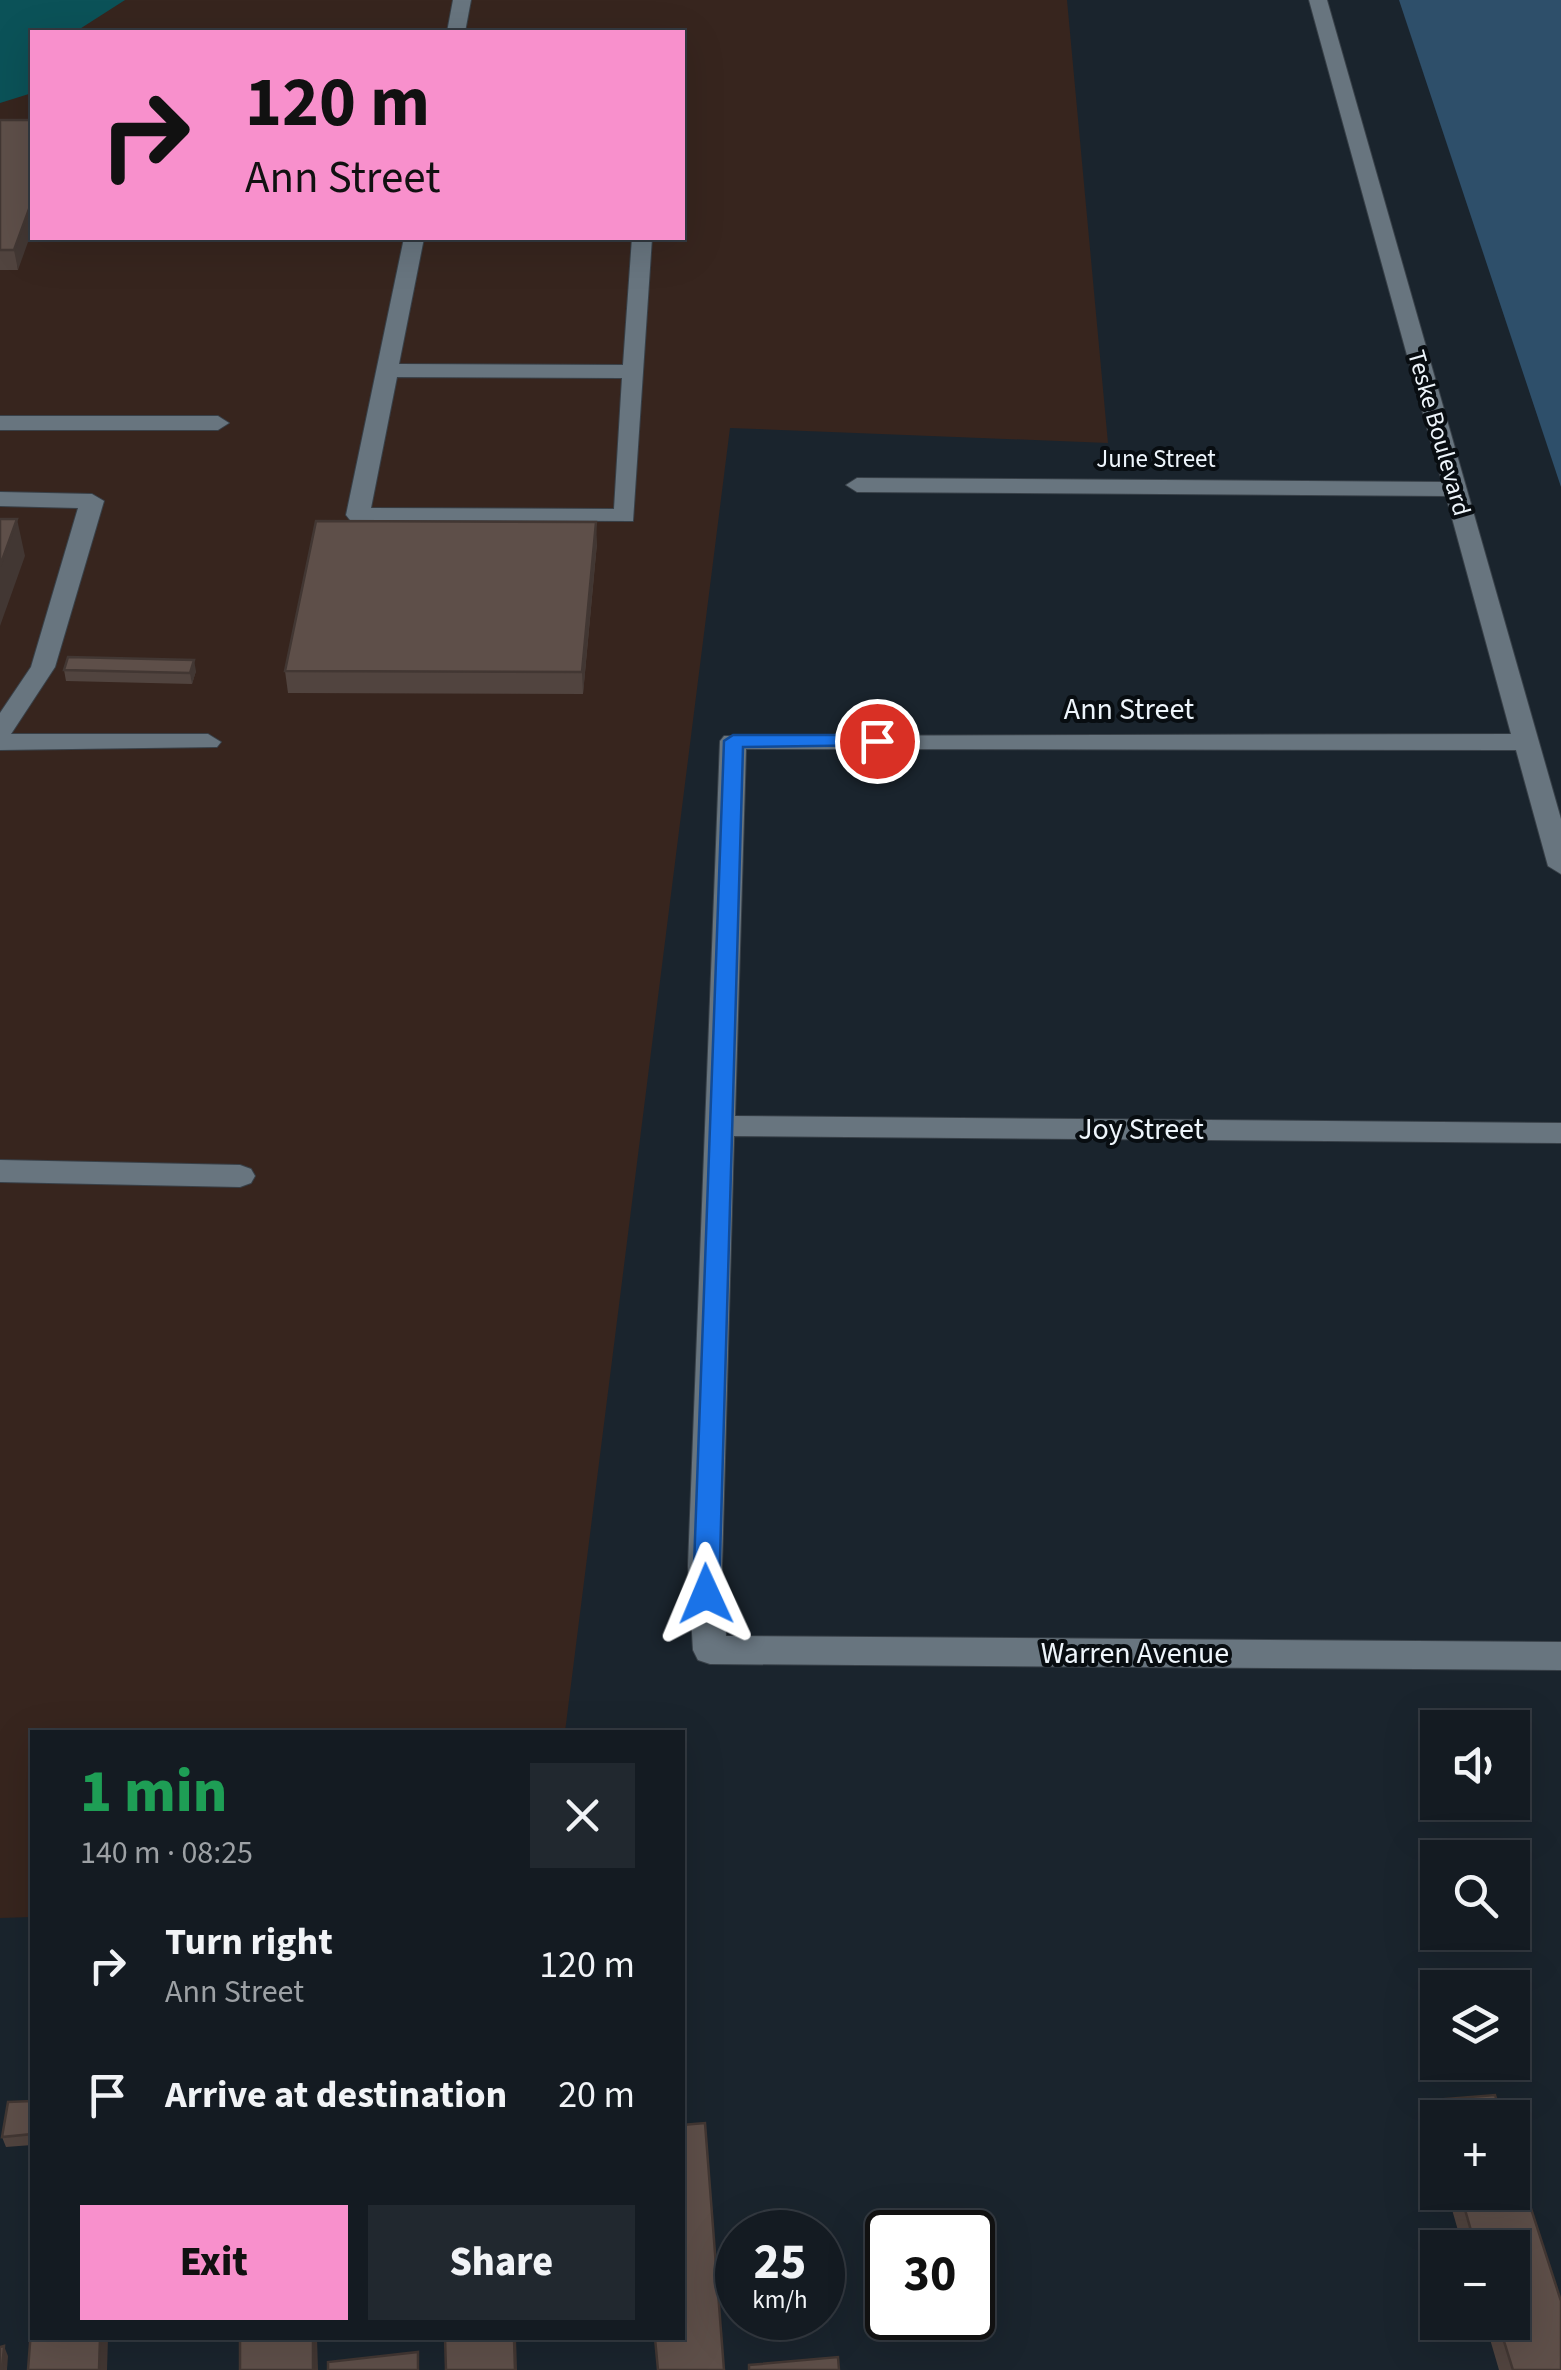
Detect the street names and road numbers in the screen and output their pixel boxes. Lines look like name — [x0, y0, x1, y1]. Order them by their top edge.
street label: Teske Boulevard — [1398, 346, 1480, 520]
street label: June Street — [1096, 441, 1216, 477]
street label: Ann Street — [1064, 688, 1194, 731]
street label: Joy Street — [1078, 1108, 1204, 1151]
street label: Warren Avenue — [1041, 1632, 1229, 1675]

